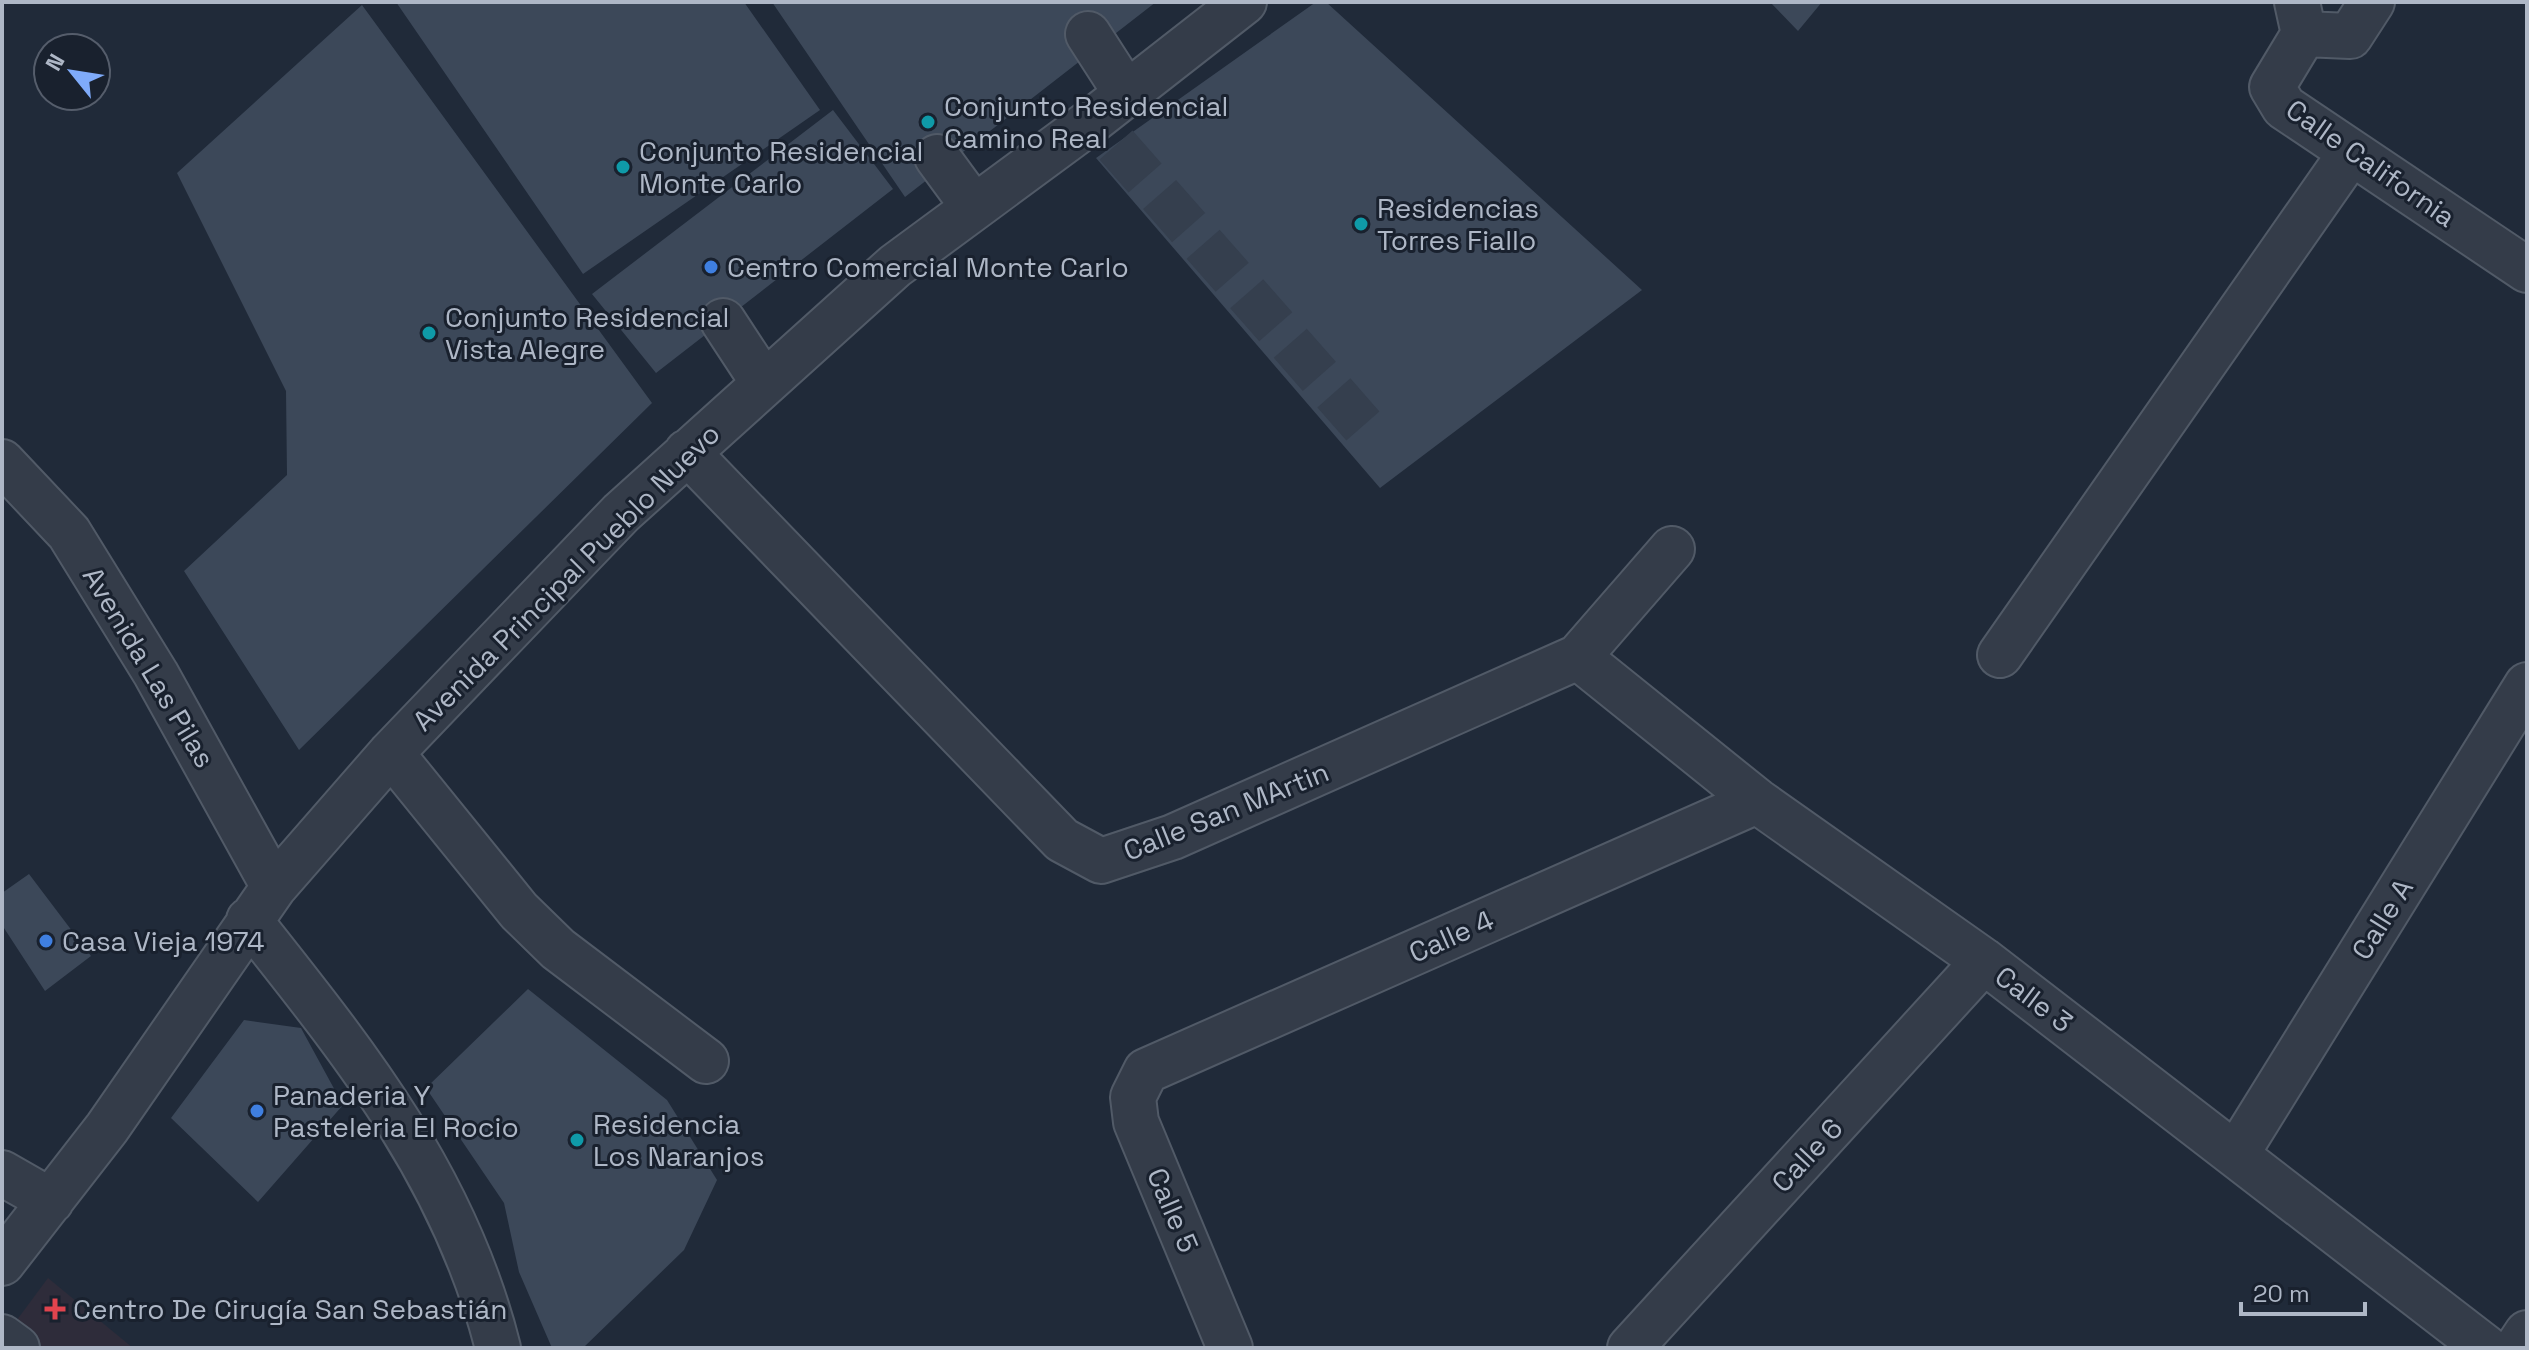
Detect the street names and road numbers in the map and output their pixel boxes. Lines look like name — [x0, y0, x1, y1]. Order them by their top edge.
street label: Calle California — [2279, 91, 2463, 235]
street label: Avenida Principal Pueblo Nuevo — [405, 416, 727, 738]
street label: Avenida Las Pilas — [75, 560, 223, 774]
street label: Calle San MArtin — [1118, 753, 1334, 869]
street label: Calle A — [2343, 872, 2421, 966]
street label: Calle 4 — [1403, 901, 1499, 971]
street label: Calle 3 — [1988, 958, 2080, 1040]
street label: Calle 6 — [1764, 1110, 1850, 1200]
street label: Calle 5 — [1139, 1162, 1207, 1258]

